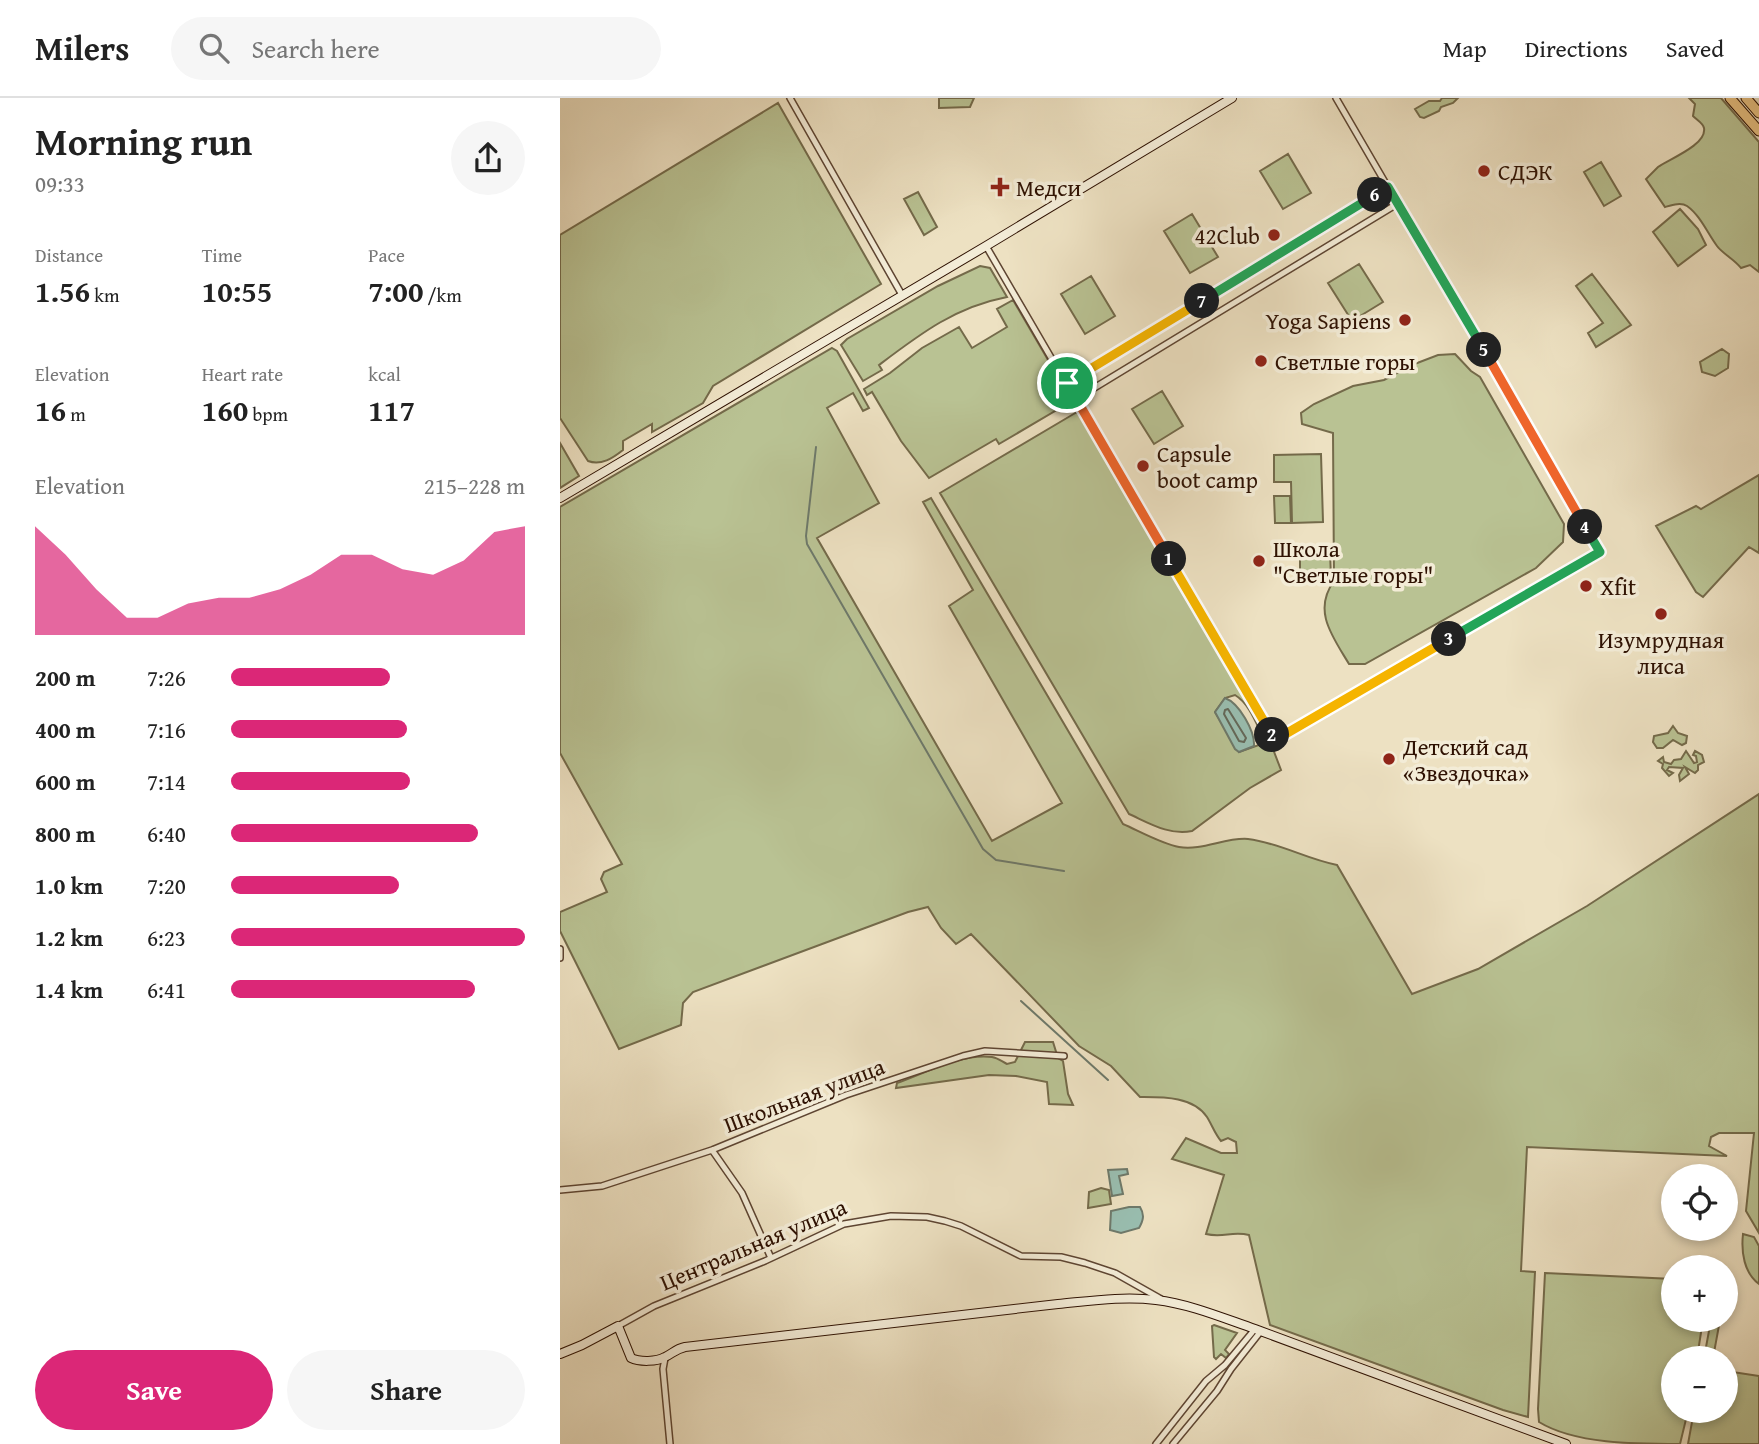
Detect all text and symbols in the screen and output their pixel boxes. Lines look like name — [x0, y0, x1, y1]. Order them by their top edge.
search box — [171, 17, 661, 80]
text: Milers — [35, 24, 129, 72]
icon: search — [195, 29, 233, 67]
text: Search here — [251, 29, 380, 68]
text: Map — [1443, 31, 1487, 66]
text: Directions — [1525, 31, 1628, 66]
text: Saved — [1666, 31, 1724, 66]
text: Morning run — [35, 113, 252, 169]
button: share — [451, 121, 525, 195]
place label: СДЭК — [1498, 155, 1552, 188]
marker: СДЭК — [1476, 163, 1492, 179]
text: 09:33 — [35, 167, 85, 200]
place label: Медси — [1016, 171, 1082, 204]
marker: Медси — [990, 177, 1010, 197]
pin: 6 — [1358, 178, 1392, 212]
text: 6 — [1370, 180, 1379, 208]
place label: 42Club — [1195, 219, 1260, 252]
marker: 42Club — [1266, 227, 1282, 243]
text: Distance — [35, 241, 103, 269]
text: Time — [202, 241, 242, 269]
text: Pace — [368, 241, 405, 269]
text: 1.56 — [35, 269, 90, 313]
text: 10:55 — [202, 269, 272, 313]
text: 7:00 — [368, 269, 423, 313]
text: km — [90, 281, 119, 309]
text: /km — [423, 281, 462, 309]
pin: 7 — [1184, 284, 1220, 318]
text: 7 — [1197, 286, 1206, 314]
place label: Yoga Sapiens — [1266, 304, 1391, 337]
marker: Yoga Sapiens — [1397, 312, 1413, 328]
pin: 5 — [1466, 332, 1502, 368]
text: 5 — [1479, 335, 1488, 363]
place label: Светлые горы — [1275, 345, 1415, 378]
pin — [1037, 353, 1097, 413]
marker: Светлые горы — [1253, 353, 1269, 369]
text: Elevation — [35, 360, 109, 388]
text: Heart rate — [202, 360, 283, 388]
text: kcal — [368, 360, 401, 388]
icon: arrive — [1048, 364, 1086, 402]
text: 16 — [35, 388, 66, 432]
text: 160 — [202, 388, 248, 432]
text: 117 — [368, 388, 415, 432]
text: m — [66, 400, 86, 428]
text: bpm — [248, 400, 288, 428]
place label: Capsule boot camp — [1157, 437, 1258, 496]
marker: Capsule boot camp — [1135, 458, 1151, 474]
text: Elevation — [35, 469, 125, 502]
text: 215–228 m — [424, 469, 525, 502]
pin: 4 — [1567, 510, 1602, 544]
text: 4 — [1580, 512, 1589, 540]
place label: Школа "Светлые горы" — [1273, 532, 1433, 591]
pin: 1 — [1152, 542, 1186, 576]
text: 1 — [1164, 544, 1173, 572]
marker: Школа "Светлые горы" — [1251, 553, 1267, 569]
place label: Xfit — [1600, 570, 1636, 603]
marker: Xfit — [1578, 578, 1594, 594]
marker: Изумрудная лиса — [1653, 606, 1669, 622]
pin: 3 — [1432, 622, 1466, 656]
place label: Изумрудная лиса — [1598, 623, 1724, 682]
text: 3 — [1444, 624, 1453, 652]
text: 200 m — [35, 661, 96, 694]
text: 7:26 — [147, 661, 186, 694]
text: 400 m — [35, 713, 96, 746]
text: 7:16 — [147, 713, 186, 746]
pin: 2 — [1254, 718, 1290, 752]
text: 2 — [1267, 720, 1276, 748]
place label: Детский сад «Звездочка» — [1402, 730, 1529, 789]
marker: Детский сад «Звездочка» — [1381, 751, 1397, 767]
text: 600 m — [35, 765, 96, 798]
text: 7:14 — [147, 765, 186, 798]
text: 800 m — [35, 817, 96, 850]
text: 6:40 — [147, 817, 186, 850]
text: 1.0 km — [35, 869, 103, 902]
text: 7:20 — [147, 869, 186, 902]
text: 1.2 km — [35, 921, 103, 954]
text: 6:23 — [147, 921, 186, 954]
text: 1.4 km — [35, 973, 103, 1006]
text: 6:41 — [147, 973, 186, 1006]
street label: Школьная улица — [719, 1049, 889, 1141]
map controls — [1661, 1164, 1738, 1423]
button: locate — [1661, 1164, 1738, 1241]
street label: Центральная улица — [654, 1190, 852, 1298]
button: + — [1661, 1255, 1738, 1332]
button: − — [1661, 1346, 1738, 1423]
button: Save — [35, 1350, 273, 1430]
button: Share — [287, 1350, 525, 1430]

